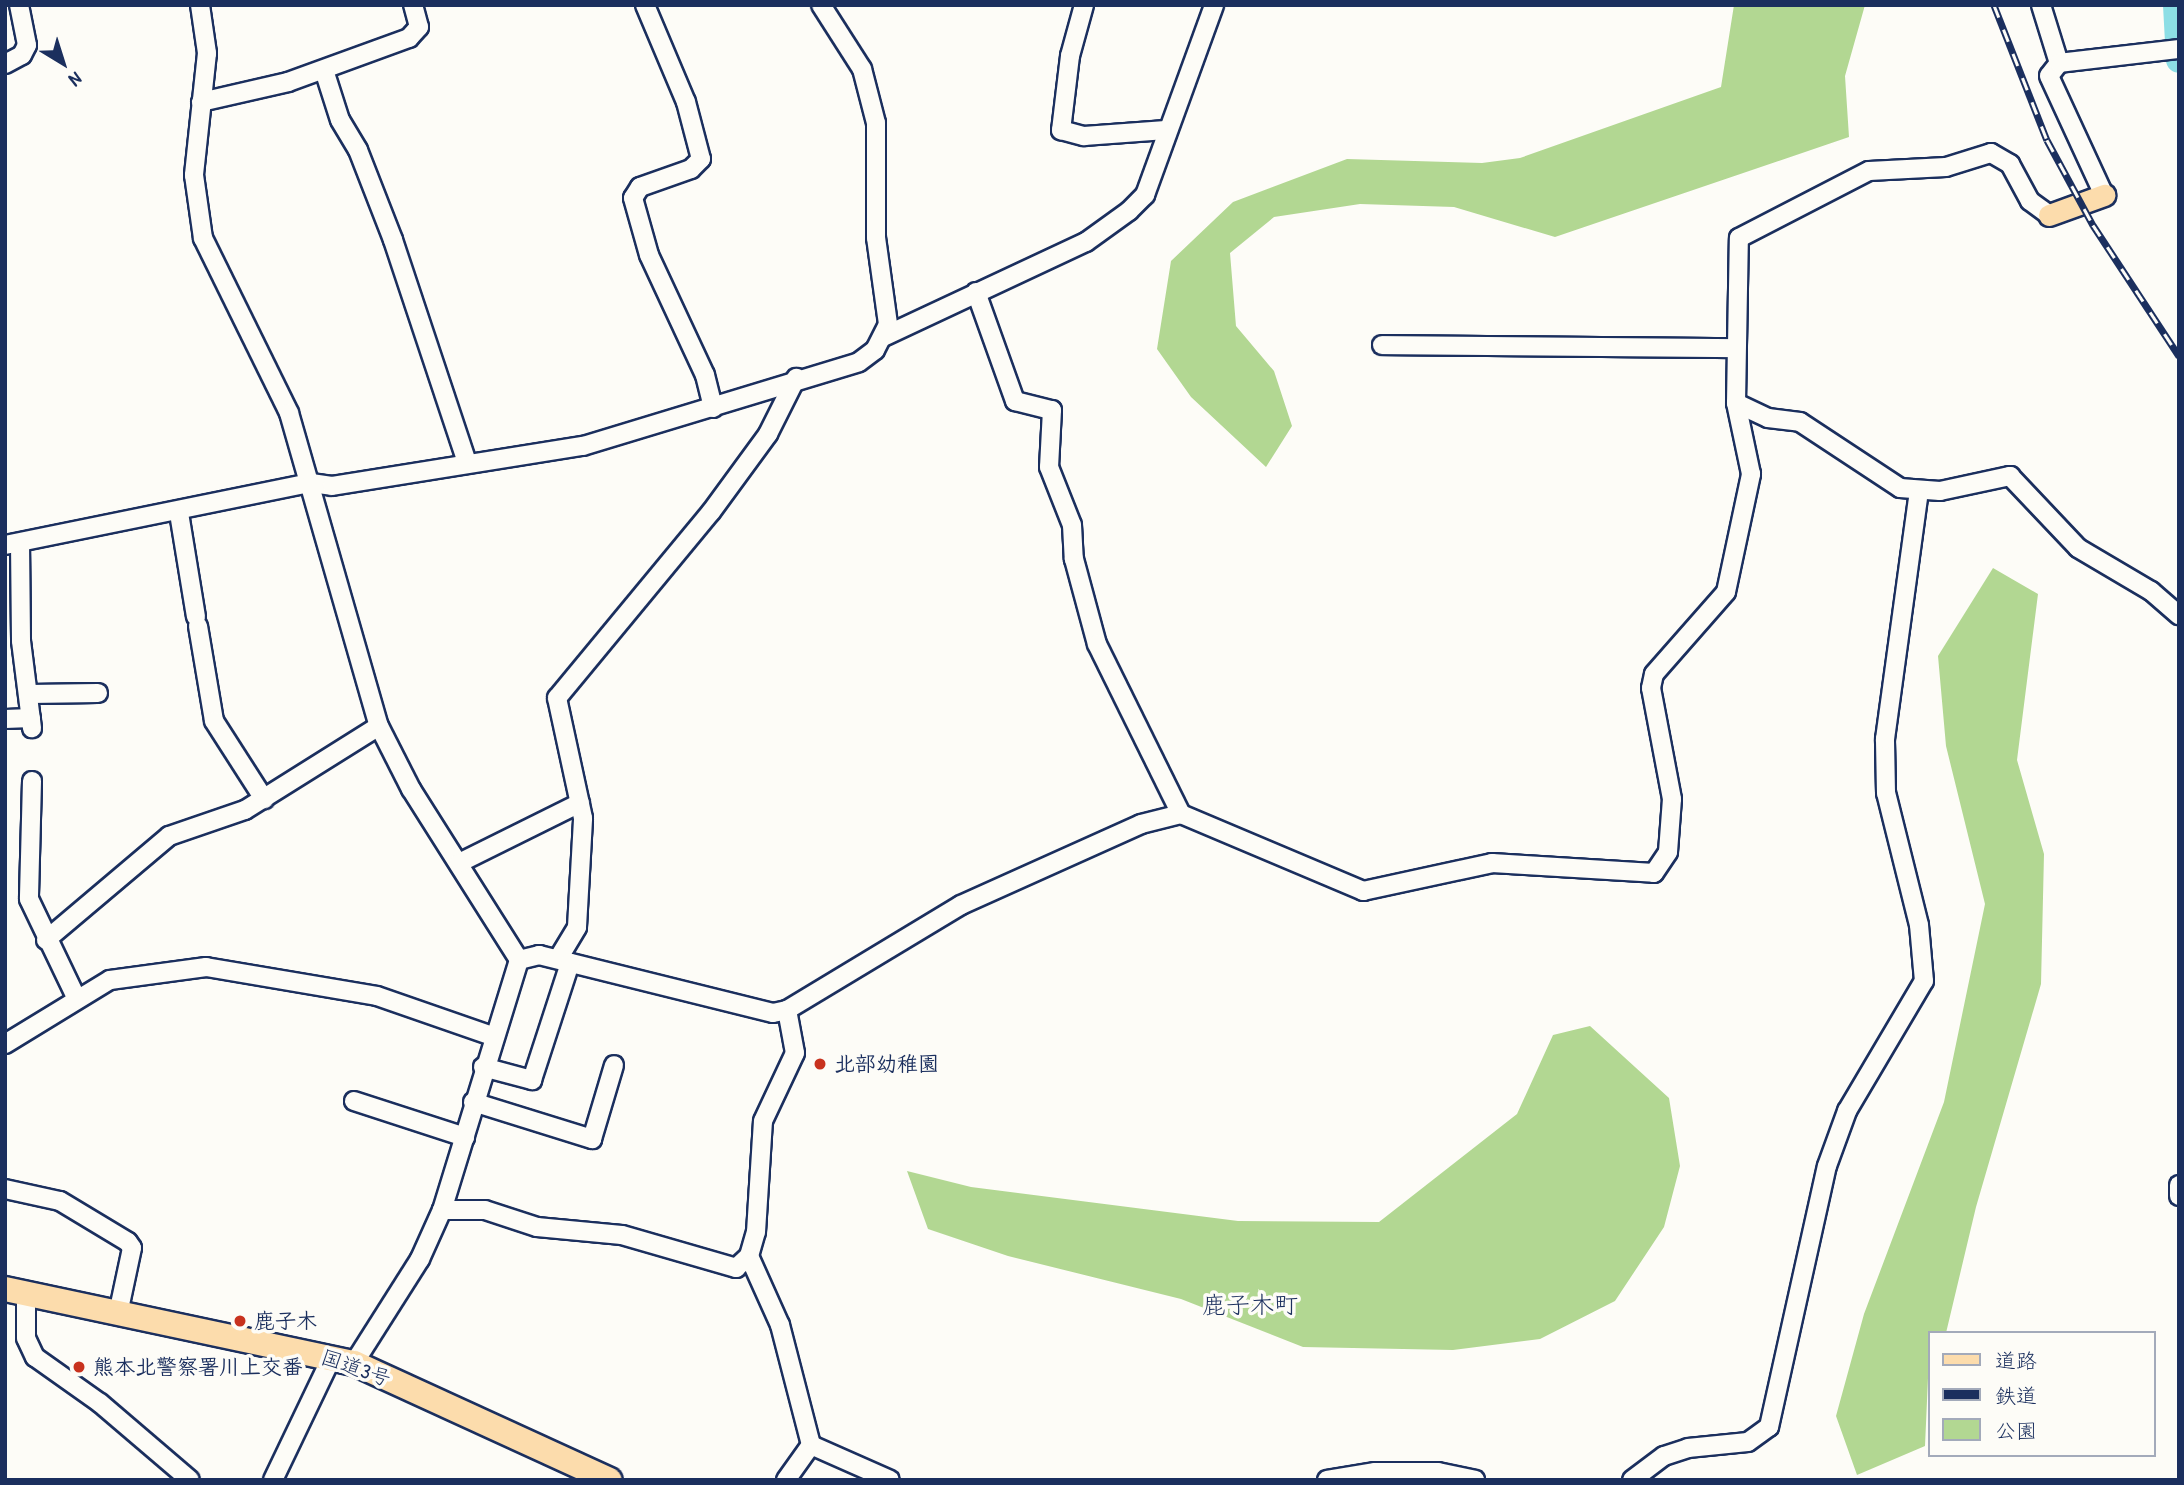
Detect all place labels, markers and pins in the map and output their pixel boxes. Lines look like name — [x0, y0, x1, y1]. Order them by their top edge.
place label: 北部幼稚園 — [834, 1051, 939, 1077]
marker: 北部幼稚園 — [812, 1056, 828, 1072]
place label: 鹿子木 — [254, 1308, 317, 1334]
marker: 鹿子木 — [232, 1313, 248, 1329]
place label: 熊本北警察署川上交番 — [93, 1354, 303, 1380]
marker: 熊本北警察署川上交番 — [71, 1359, 87, 1375]

